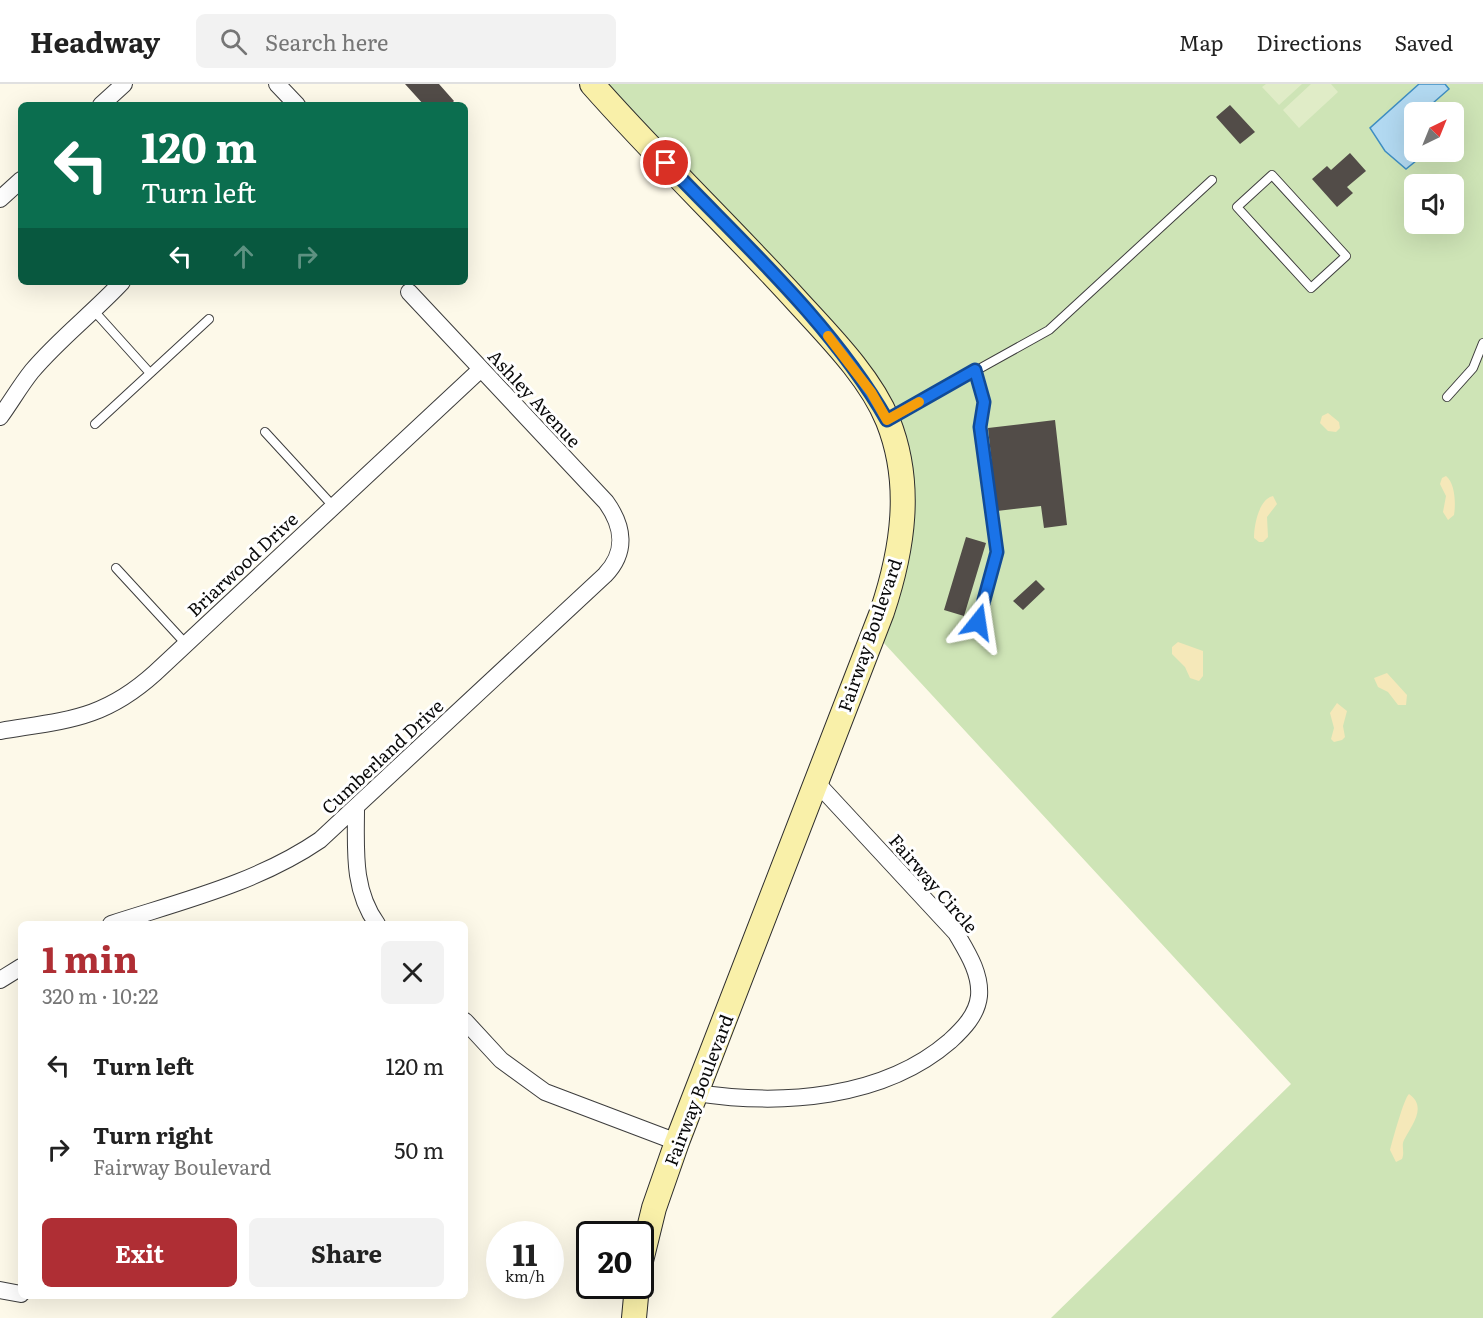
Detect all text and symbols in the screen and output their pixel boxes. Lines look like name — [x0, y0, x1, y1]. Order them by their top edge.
search box — [196, 14, 616, 68]
text: Headway — [30, 20, 160, 62]
icon: search — [217, 25, 250, 58]
text: Search here — [265, 25, 388, 58]
text: Map — [1179, 26, 1224, 57]
text: Directions — [1257, 26, 1362, 57]
text: Saved — [1395, 26, 1453, 57]
north arrow — [1404, 102, 1464, 162]
map controls — [1404, 102, 1464, 234]
text: 120 m — [141, 114, 257, 176]
icon: left — [42, 126, 120, 204]
pin — [640, 137, 691, 188]
icon: arrive — [649, 146, 682, 179]
text: Turn left — [141, 171, 256, 211]
button: sound — [1404, 174, 1464, 234]
icon: left — [164, 240, 197, 273]
icon: ahead — [227, 240, 260, 273]
icon: right — [290, 240, 323, 273]
street label: Ashley Avenue — [482, 343, 588, 453]
street label: Briarwood Drive — [181, 505, 303, 623]
street label: Fairway Boulevard — [830, 555, 908, 715]
position arrow — [946, 590, 1010, 654]
street label: Cumberland Drive — [315, 692, 449, 820]
street label: Fairway Circle — [883, 828, 985, 938]
text: 1 min — [42, 931, 138, 984]
button: close — [381, 941, 444, 1004]
text: 320 m · 10:22 — [42, 980, 158, 1010]
street label: Fairway Boulevard — [657, 1010, 739, 1170]
icon: left — [42, 1049, 75, 1082]
text: Turn left — [93, 1049, 194, 1082]
text: 120 m — [385, 1049, 444, 1082]
text: Turn right — [93, 1118, 213, 1151]
icon: right — [42, 1133, 75, 1166]
text: 50 m — [394, 1133, 444, 1166]
text: Fairway Boulevard — [93, 1151, 271, 1181]
button: Exit — [42, 1218, 237, 1287]
button: Share — [249, 1218, 444, 1287]
speed limit sign: 20 — [576, 1221, 654, 1299]
text: 11 — [513, 1231, 537, 1275]
text: km/h — [505, 1264, 545, 1287]

